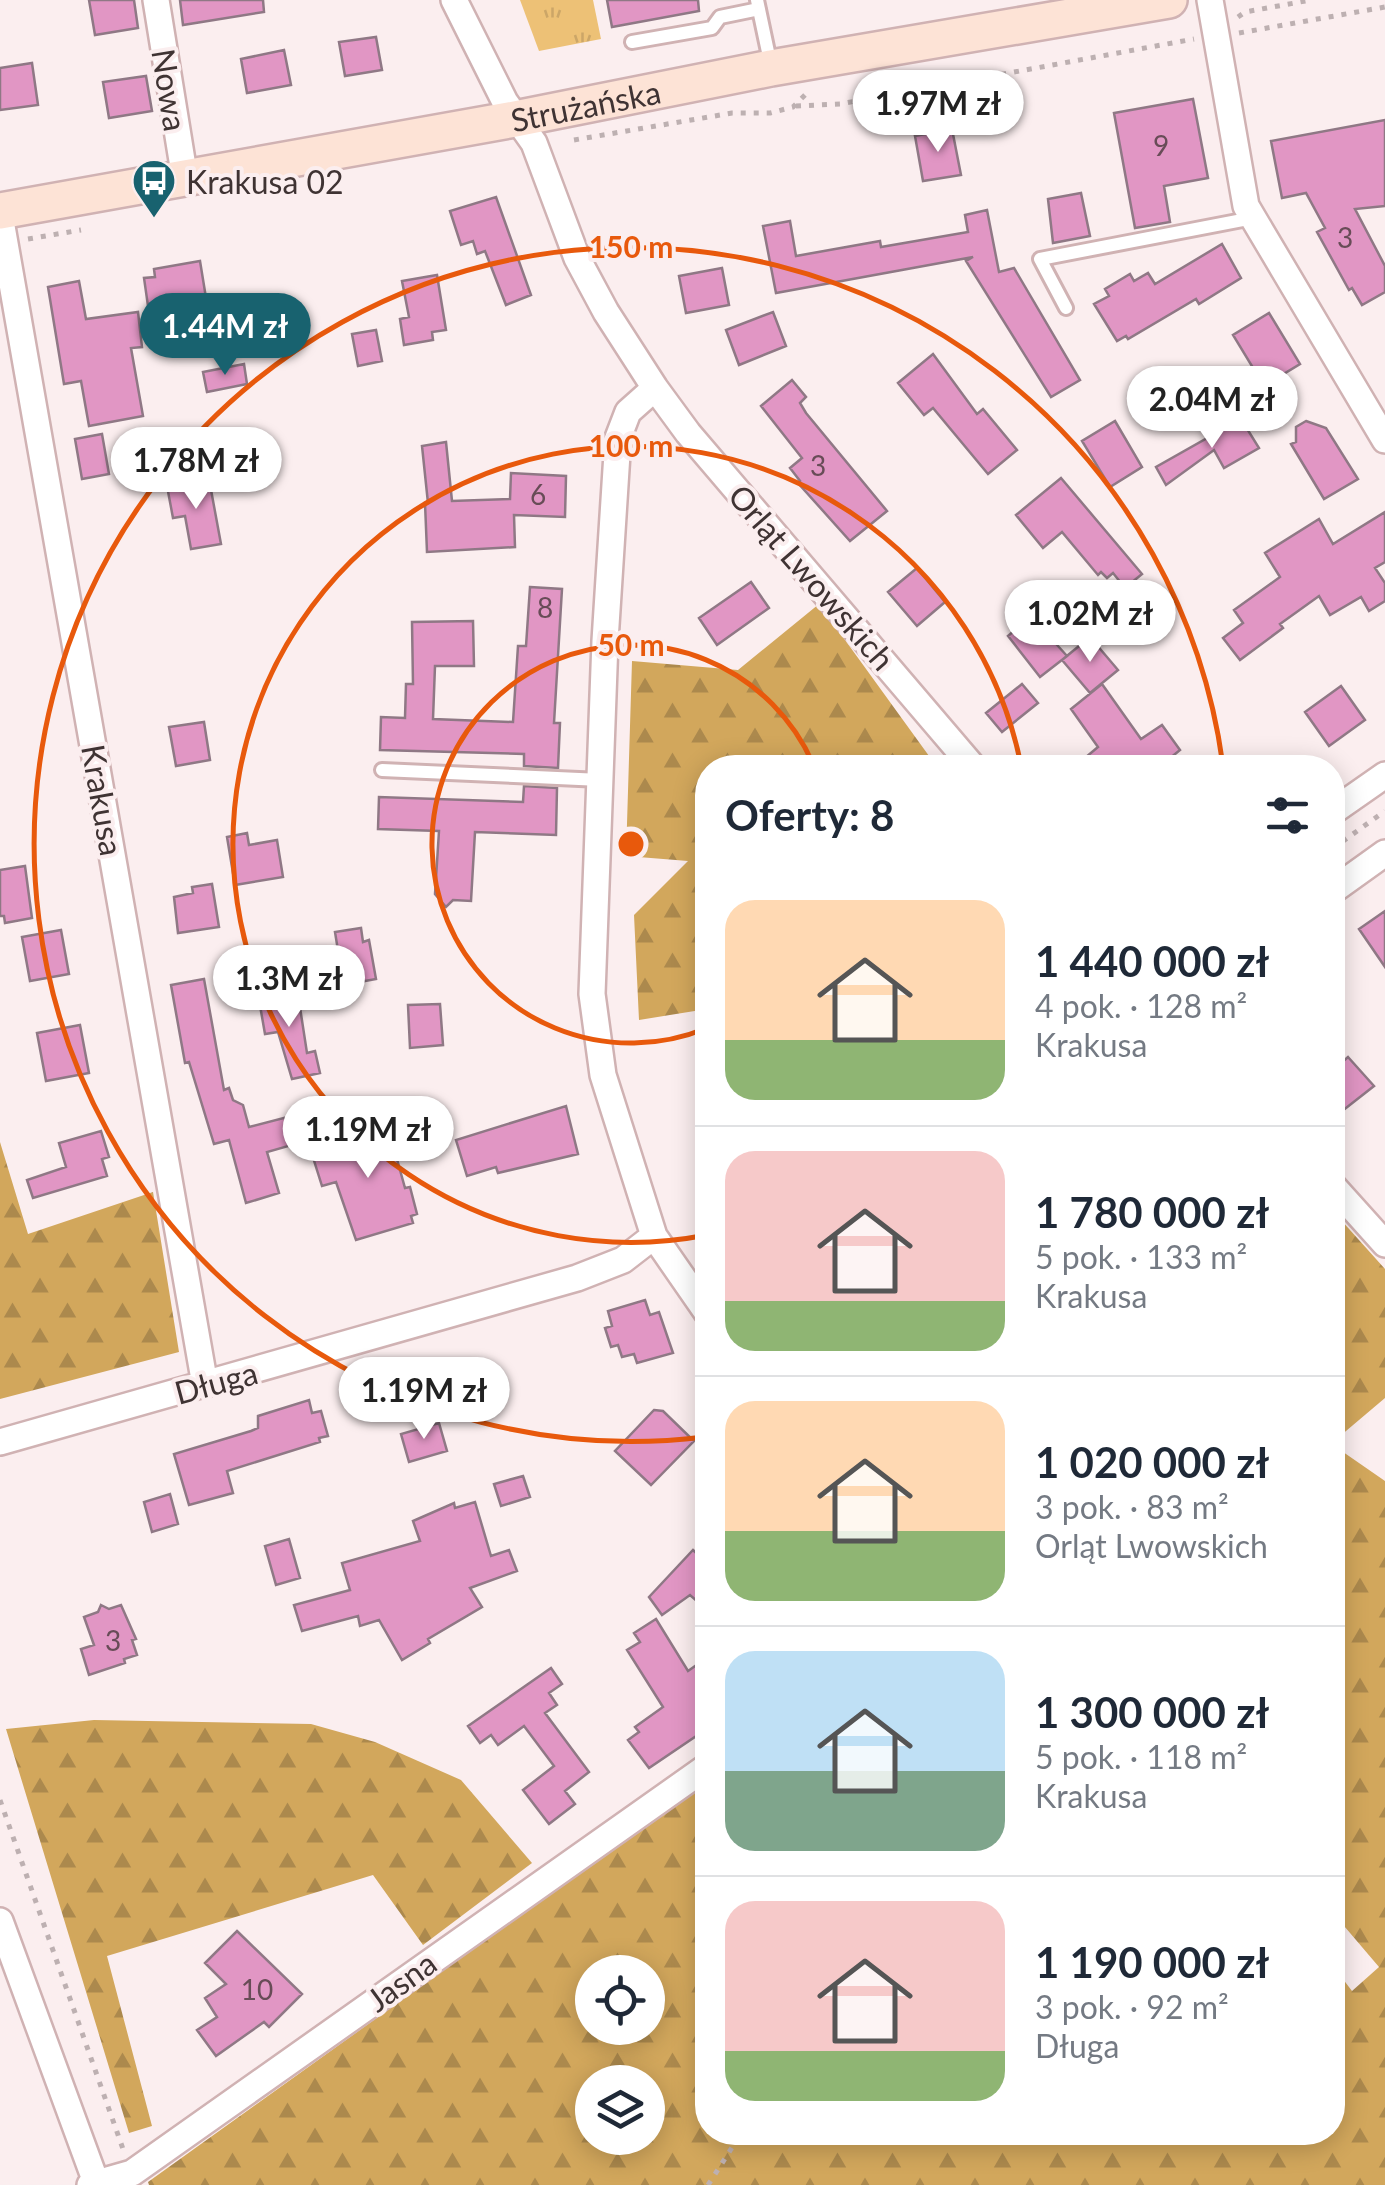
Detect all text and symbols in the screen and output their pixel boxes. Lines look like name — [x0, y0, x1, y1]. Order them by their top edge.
street label: Nowa — [144, 46, 196, 134]
pin: 1.97M zł — [835, 70, 1041, 155]
street label: Strużańska — [507, 71, 664, 139]
text: 1.97M zł — [875, 83, 1001, 122]
house number: 9 — [1153, 128, 1169, 162]
bus stop icon: Krakusa 02 — [131, 158, 177, 219]
place label: Krakusa 02 — [186, 162, 344, 201]
house number: 3 — [1337, 220, 1353, 254]
text: 150 m — [589, 228, 673, 264]
pin: 1.44M zł — [122, 293, 328, 378]
text: 1.44M zł — [162, 306, 288, 345]
pin: 2.04M zł — [1109, 366, 1315, 451]
text: 2.04M zł — [1149, 379, 1275, 418]
pin: 1.78M zł — [93, 427, 299, 512]
text: 100 m — [589, 427, 673, 463]
text: 1.78M zł — [133, 440, 259, 479]
house number: 3 — [810, 448, 826, 482]
street label: Orląt Lwowskich — [721, 476, 903, 678]
house number: 6 — [530, 477, 546, 511]
pin: 1.02M zł — [987, 580, 1193, 665]
house number: 8 — [537, 590, 553, 624]
text: 1.02M zł — [1027, 593, 1153, 632]
text: 50 m — [597, 626, 665, 662]
street label: Krakusa — [74, 741, 132, 859]
icon: filters — [1260, 788, 1315, 843]
text: Oferty: 8 — [725, 790, 894, 840]
centre of rings — [613, 826, 649, 862]
text: 1 440 000 zł — [1035, 936, 1269, 986]
icon: home — [805, 940, 925, 1060]
pin: 1.3M zł — [197, 945, 381, 1030]
text: 1.3M zł — [235, 958, 343, 997]
text: 4 pok. · 128 m² — [1035, 986, 1247, 1025]
text: Krakusa — [1035, 1025, 1147, 1064]
pin: 1.19M zł — [265, 1096, 471, 1181]
text: 1.19M zł — [305, 1109, 431, 1148]
text: 1 780 000 zł — [1035, 1187, 1269, 1237]
icon: home — [805, 1191, 925, 1311]
text: 5 pok. · 133 m² — [1035, 1237, 1247, 1276]
text: Krakusa — [1035, 1276, 1147, 1315]
street label: Długa — [170, 1352, 262, 1412]
pin: 1.19M zł — [321, 1357, 527, 1442]
text: 1.19M zł — [361, 1370, 487, 1409]
text: 1 020 000 zł — [1035, 1437, 1269, 1487]
icon: home — [805, 1441, 925, 1561]
text: 3 pok. · 83 m² — [1035, 1487, 1229, 1526]
text: Orląt Lwowskich — [1035, 1526, 1268, 1565]
house number: 3 — [105, 1623, 121, 1657]
text: 1 300 000 zł — [1035, 1687, 1269, 1737]
icon: home — [805, 1691, 925, 1811]
text: 5 pok. · 118 m² — [1035, 1737, 1247, 1776]
text: Krakusa — [1035, 1776, 1147, 1815]
text: 1 190 000 zł — [1035, 1937, 1269, 1987]
icon: home — [805, 1941, 925, 2061]
street label: Jasna — [359, 1943, 443, 2019]
map controls — [575, 1955, 665, 2155]
button: locate — [575, 1955, 665, 2045]
house number: 10 — [241, 1972, 273, 2006]
text: 3 pok. · 92 m² — [1035, 1987, 1229, 2026]
text: Długa — [1035, 2026, 1119, 2065]
button: layers — [575, 2065, 665, 2155]

